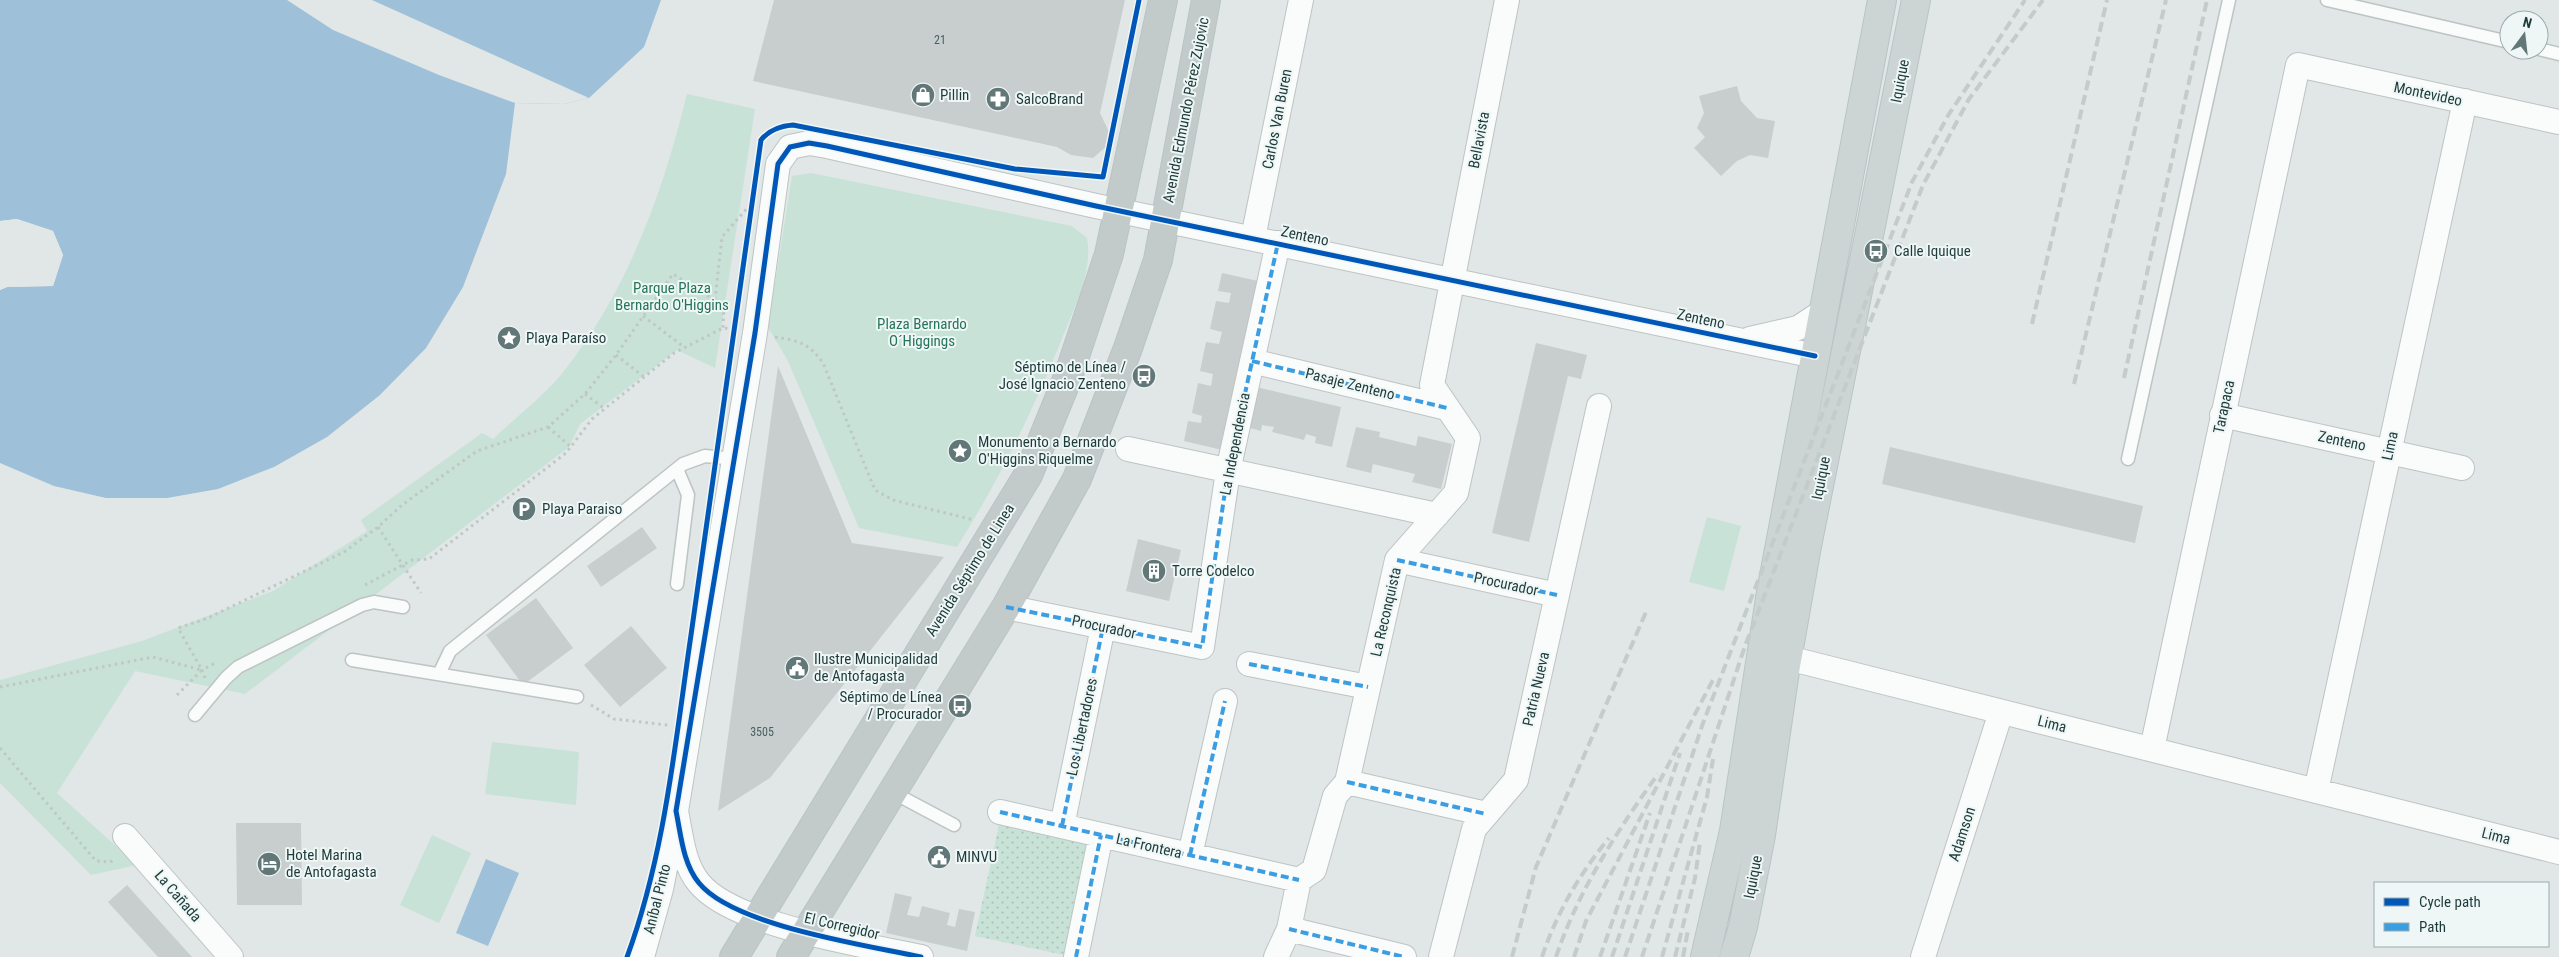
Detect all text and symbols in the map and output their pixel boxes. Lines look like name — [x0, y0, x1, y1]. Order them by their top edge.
north arrow — [2499, 10, 2549, 60]
text: N — [2521, 14, 2534, 31]
street label: Avenida Edmundo Pérez Zujovic — [1159, 16, 1213, 204]
house number: 21 — [934, 33, 946, 47]
street label: Iquique — [1887, 58, 1913, 104]
street label: Carlos Van Buren — [1258, 67, 1296, 171]
street label: Montevideo — [2392, 78, 2464, 110]
shop icon: Pillin — [910, 82, 936, 108]
place label: Pillin — [940, 86, 969, 104]
pharmacy icon: SalcoBrand — [985, 86, 1011, 112]
place label: SalcoBrand — [1016, 90, 1083, 108]
street label: Bellavista — [1465, 110, 1493, 170]
street label: Zenteno — [1280, 222, 1330, 250]
bus stop icon: Calle Iquique — [1863, 238, 1889, 264]
place label: Calle Iquique — [1894, 242, 1971, 260]
park label: Parque Plaza Bernardo O'Higgins — [615, 279, 729, 314]
street label: Zenteno — [1676, 305, 1726, 333]
park label: Plaza Bernardo O´Higgings — [877, 315, 967, 350]
place icon: Playa Paraíso — [496, 325, 522, 351]
place label: Playa Paraíso — [526, 329, 606, 347]
place label: Séptimo de Línea / José Ignacio Zenteno — [999, 358, 1126, 393]
bus stop icon: Séptimo de Línea / José Ignacio Zenteno — [1131, 363, 1157, 389]
street label: Pasaje Zenteno — [1303, 364, 1397, 404]
street label: Tarapaca — [2210, 379, 2238, 435]
street label: La Independencia — [1216, 391, 1254, 497]
street label: Zenteno — [2317, 427, 2367, 455]
street label: Lima — [2378, 430, 2402, 462]
place label: Monumento a Bernardo O'Higgins Riquelme — [978, 433, 1117, 468]
place icon: Monumento a Bernardo O'Higgins Riquelme — [947, 438, 973, 464]
street label: Iquique — [1808, 455, 1834, 501]
parking icon: Playa Paraiso — [511, 496, 537, 522]
place label: Playa Paraiso — [542, 500, 622, 518]
street label: Avenida Séptimo de Linea — [922, 500, 1018, 640]
building icon: Torre Codelco — [1141, 558, 1167, 584]
place label: Torre Codelco — [1172, 562, 1255, 580]
street label: La Reconquista — [1367, 566, 1405, 658]
street label: Procurador — [1472, 568, 1540, 600]
street label: Procurador — [1070, 611, 1138, 643]
place label: Ilustre Municipalidad de Antofagasta — [814, 650, 938, 685]
street label: Patria Nueva — [1519, 650, 1553, 728]
public building icon: Ilustre Municipalidad de Antofagasta — [784, 655, 810, 681]
street label: Los Libertadores — [1063, 676, 1101, 778]
place label: Séptimo de Línea / Procurador — [840, 688, 942, 723]
bus stop icon: Séptimo de Línea / Procurador — [947, 693, 973, 719]
street label: Lima — [2036, 712, 2068, 736]
house number: 3505 — [750, 725, 774, 739]
street label: Adamson — [1945, 804, 1979, 864]
street label: Lima — [2480, 824, 2512, 848]
street label: La Frontera — [1114, 830, 1184, 862]
public building icon: MINVU — [926, 844, 952, 870]
place label: Hotel Marina de Antofagasta — [286, 846, 377, 881]
place label: MINVU — [956, 848, 997, 866]
hotel icon: Hotel Marina de Antofagasta — [256, 851, 282, 877]
street label: Iquique — [1740, 854, 1766, 900]
street label: Aníbal Pinto — [640, 862, 674, 936]
street label: La Cañada — [151, 866, 205, 926]
legend — [2374, 882, 2549, 947]
text: Cycle path — [2419, 893, 2481, 911]
street label: El Corregidor — [803, 909, 882, 944]
text: Path — [2419, 918, 2446, 936]

